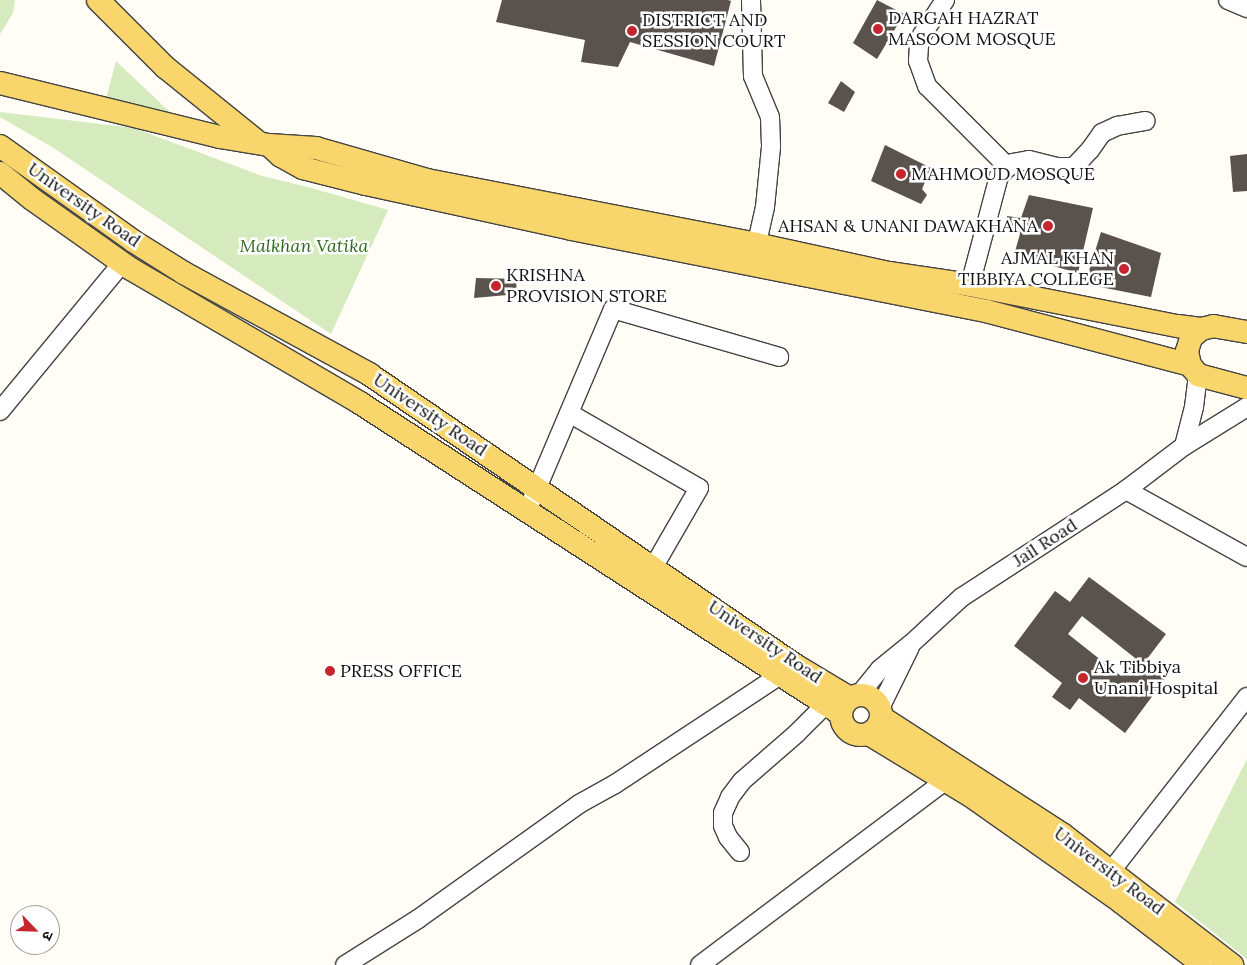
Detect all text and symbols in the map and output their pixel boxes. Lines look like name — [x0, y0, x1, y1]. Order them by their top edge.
place label: DARGAH HAZRAT MASOOM MOSQUE — [888, 8, 1056, 50]
place label: DISTRICT AND SESSION COURT — [642, 10, 785, 52]
marker: DARGAH HAZRAT MASOOM MOSQUE — [872, 23, 884, 35]
marker: DISTRICT AND SESSION COURT — [626, 25, 638, 37]
street label: University Road — [23, 158, 145, 252]
place label: MAHMOUD MOSQUE — [911, 163, 1095, 185]
marker: MAHMOUD MOSQUE — [895, 168, 907, 180]
place label: AHSAN & UNANI DAWAKHANA — [778, 215, 1038, 237]
marker: AHSAN & UNANI DAWAKHANA — [1042, 220, 1054, 232]
park label: Malkhan Vatika — [240, 235, 368, 257]
place label: AJMAL KHAN TIBBIYA COLLEGE — [958, 248, 1114, 290]
marker: AJMAL KHAN TIBBIYA COLLEGE — [1118, 263, 1130, 275]
place label: KRISHNA PROVISION STORE — [506, 265, 667, 308]
marker: KRISHNA PROVISION STORE — [490, 280, 502, 292]
street label: University Road — [369, 369, 491, 461]
street label: Jail Road — [1009, 514, 1081, 572]
street label: University Road — [704, 596, 826, 688]
place label: Ak Tibbiya Unani Hospital — [1094, 657, 1218, 700]
place label: PRESS OFFICE — [340, 660, 462, 682]
marker: PRESS OFFICE — [324, 665, 336, 677]
marker: Ak Tibbiya Unani Hospital — [1076, 671, 1090, 685]
street label: University Road — [1049, 822, 1169, 920]
north arrow — [10, 905, 60, 955]
text: उ — [38, 928, 58, 943]

